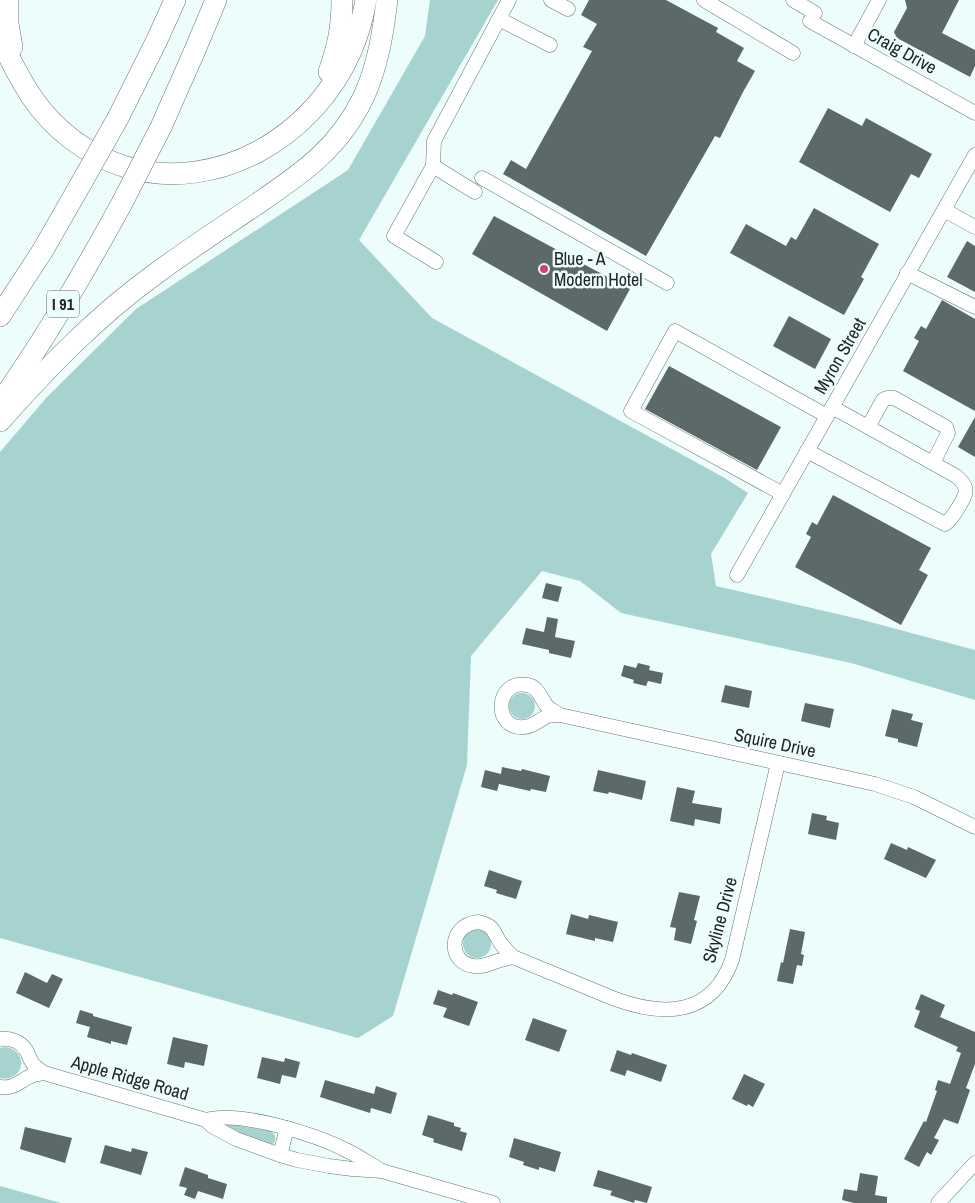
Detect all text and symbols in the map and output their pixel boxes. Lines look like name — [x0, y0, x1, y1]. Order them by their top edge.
street label: Craig Drive — [863, 21, 941, 80]
place label: Blue - A Modern Hotel — [554, 246, 643, 292]
marker: Blue - A Modern Hotel — [538, 263, 550, 275]
road number: I 91 — [47, 290, 79, 318]
street label: Myron Street — [808, 313, 872, 399]
street label: Squire Drive — [732, 722, 818, 763]
street label: Skyline Drive — [696, 874, 743, 966]
street label: Apple Ridge Road — [68, 1049, 192, 1106]

